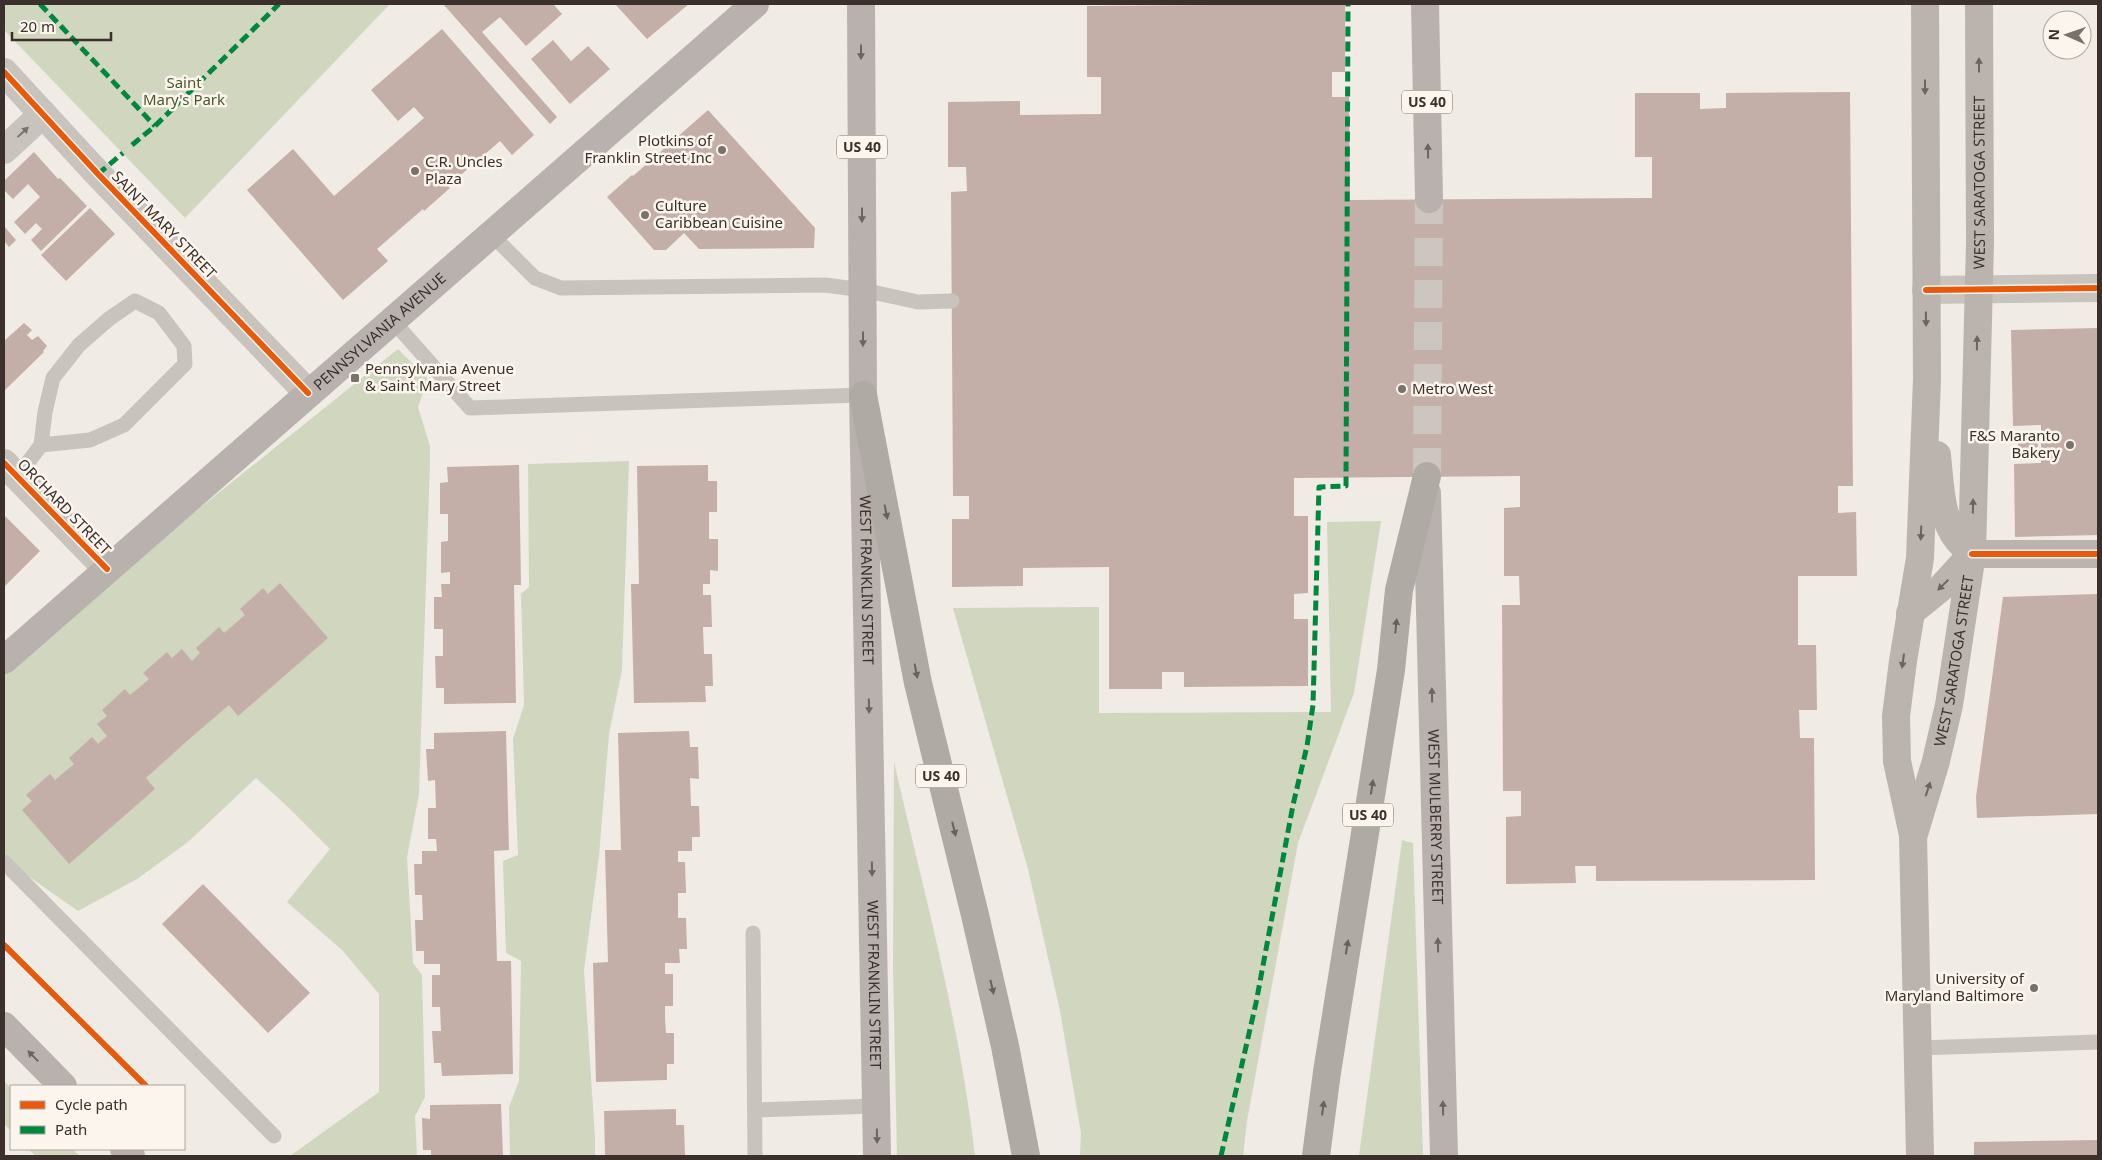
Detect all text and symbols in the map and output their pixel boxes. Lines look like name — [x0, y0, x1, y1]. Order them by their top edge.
scale bar — [12, 10, 111, 42]
north arrow — [2042, 10, 2092, 60]
text: 20 m — [20, 16, 55, 36]
text: N — [2044, 29, 2063, 41]
one-way arrow — [857, 45, 865, 61]
one-way arrow — [1975, 57, 1983, 73]
park label: Saint Mary's Park — [143, 72, 225, 109]
one-way arrow — [1921, 80, 1929, 96]
road number: US 40 — [1402, 90, 1452, 114]
street label: WEST SARATOGA STREET — [1968, 95, 1989, 270]
one-way arrow — [17, 126, 30, 137]
place label: Plotkins of Franklin Street Inc — [584, 130, 713, 167]
road number: US 40 — [837, 136, 887, 158]
one-way arrow — [1424, 142, 1432, 158]
marker: Plotkins of Franklin Street Inc — [716, 144, 728, 156]
place label: C.R. Uncles Plaza — [425, 151, 503, 188]
marker: C.R. Uncles Plaza — [409, 165, 421, 177]
street label: SAINT MARY STREET — [108, 166, 222, 283]
place label: Culture Caribbean Cuisine — [655, 195, 783, 232]
one-way arrow — [858, 207, 866, 223]
marker: Culture Caribbean Cuisine — [639, 209, 651, 221]
street label: PENNSYLVANIA AVENUE — [309, 268, 450, 394]
one-way arrow — [1922, 311, 1930, 327]
one-way arrow — [859, 331, 867, 347]
one-way arrow — [1973, 335, 1981, 351]
place label: Pennsylvania Avenue & Saint Mary Street — [365, 358, 514, 395]
marker: Pennsylvania Avenue & Saint Mary Street — [349, 372, 361, 384]
place label: Metro West — [1412, 378, 1494, 398]
marker: Metro West — [1396, 383, 1408, 395]
place label: F&S Maranto Bakery — [1969, 425, 2060, 462]
marker: F&S Maranto Bakery — [2064, 439, 2076, 451]
street label: ORCHARD STREET — [14, 454, 116, 559]
street label: WEST FRANKLIN STREET — [856, 495, 879, 666]
one-way arrow — [1969, 497, 1977, 513]
one-way arrow — [882, 504, 890, 520]
one-way arrow — [1916, 525, 1924, 541]
street label: WEST SARATOGA STREET — [1929, 573, 1978, 749]
one-way arrow — [1937, 579, 1949, 591]
one-way arrow — [1392, 618, 1400, 634]
one-way arrow — [1899, 654, 1907, 670]
one-way arrow — [912, 664, 920, 679]
one-way arrow — [1428, 687, 1436, 703]
one-way arrow — [865, 698, 873, 714]
street label: WEST MULBERRY STREET — [1424, 729, 1449, 905]
road number: US 40 — [916, 764, 966, 788]
one-way arrow — [1369, 778, 1377, 794]
one-way arrow — [1925, 781, 1932, 796]
road number: US 40 — [1343, 804, 1393, 826]
one-way arrow — [950, 822, 958, 837]
one-way arrow — [868, 861, 876, 877]
street label: WEST FRANKLIN STREET — [863, 900, 886, 1070]
one-way arrow — [1434, 937, 1442, 953]
one-way arrow — [1343, 939, 1351, 955]
place label: University of Maryland Baltimore — [1885, 968, 2025, 1005]
one-way arrow — [988, 980, 996, 995]
marker: University of Maryland Baltimore — [2028, 982, 2040, 994]
one-way arrow — [28, 1050, 40, 1062]
legend — [10, 1085, 185, 1150]
text: Cycle path — [55, 1094, 128, 1114]
one-way arrow — [1438, 1099, 1446, 1115]
one-way arrow — [1319, 1100, 1327, 1116]
text: Path — [55, 1119, 87, 1139]
one-way arrow — [873, 1128, 881, 1144]

